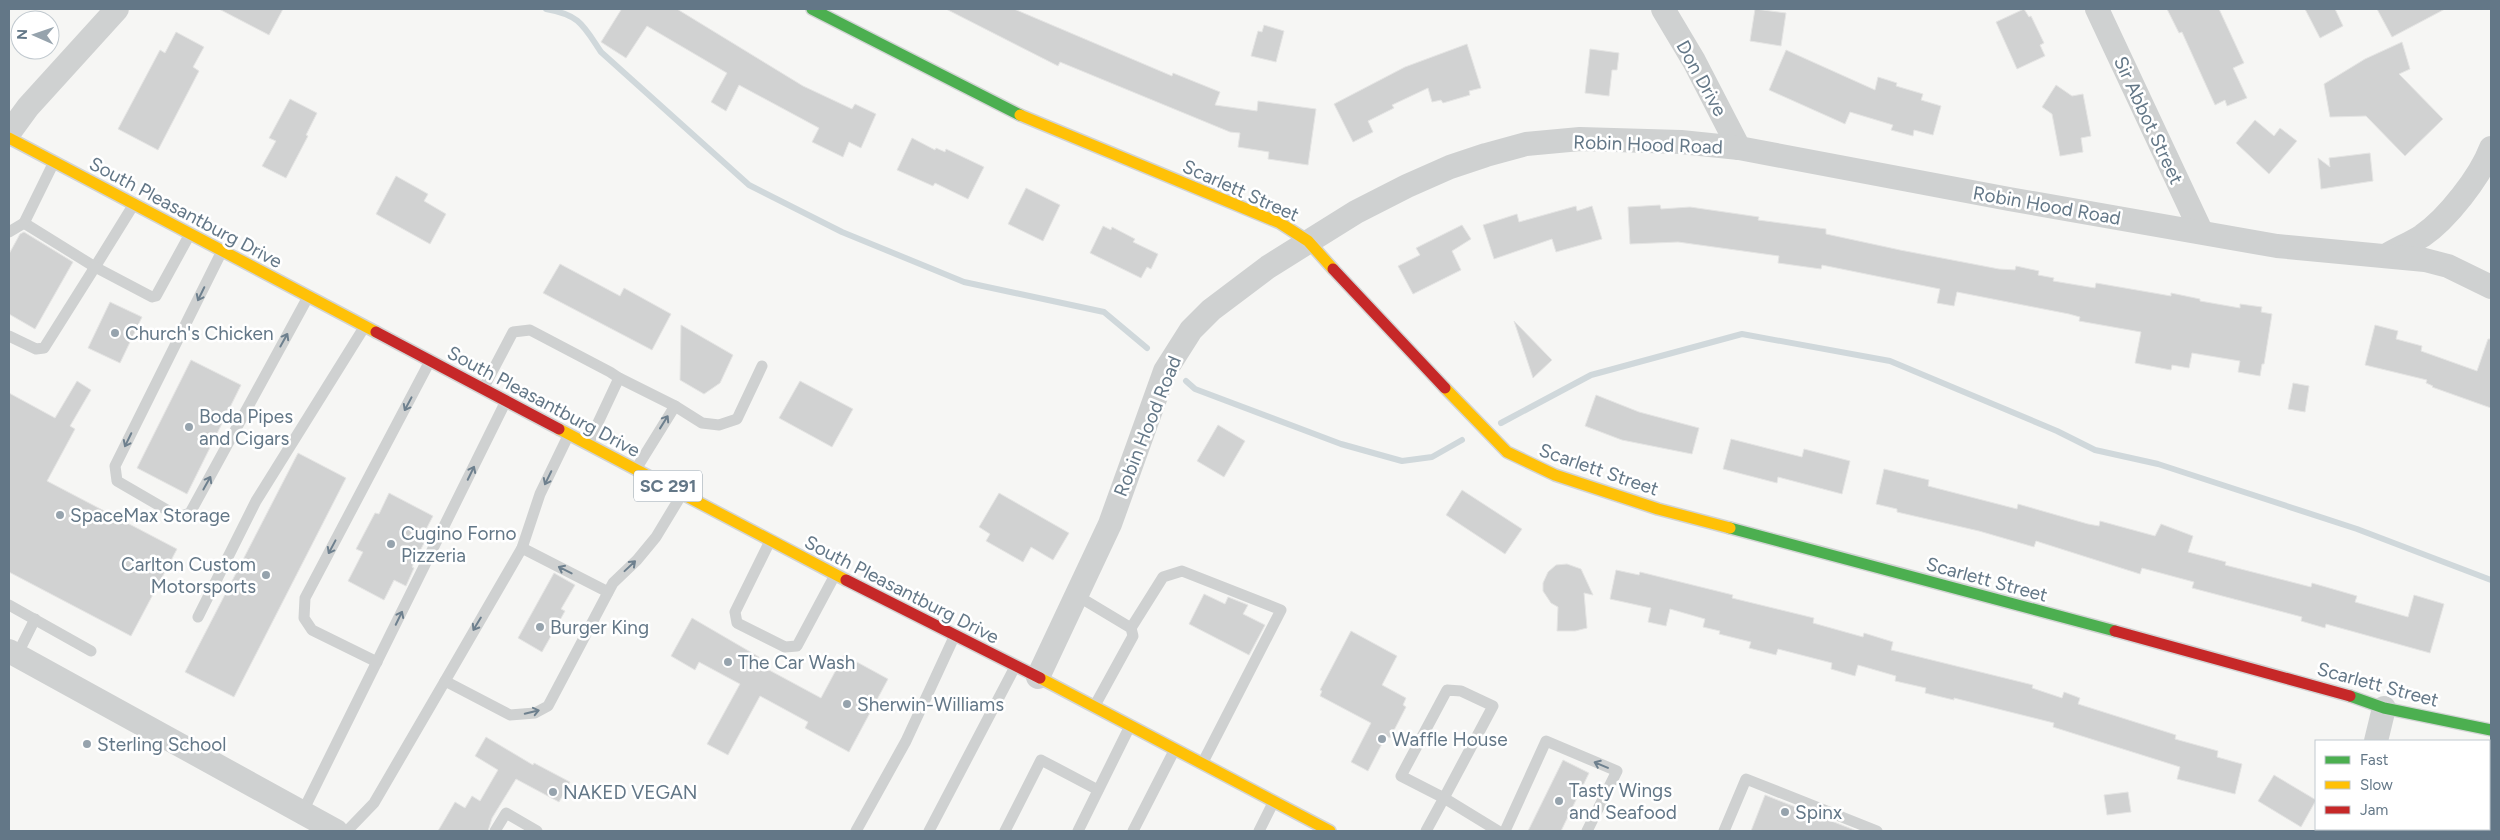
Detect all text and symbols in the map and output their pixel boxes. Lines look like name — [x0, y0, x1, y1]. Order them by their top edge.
north arrow — [10, 10, 60, 60]
text: N — [14, 29, 31, 40]
street label: Don Drive — [1671, 36, 1732, 120]
street label: Sir Abbot Street — [2109, 53, 2188, 188]
street label: Robin Hood Road — [1573, 130, 1723, 159]
street label: South Pleasantburg Drive — [85, 152, 286, 273]
street label: Scarlett Street — [1179, 155, 1303, 226]
street label: Robin Hood Road — [1971, 181, 2123, 230]
one-way arrow — [196, 286, 205, 301]
place label: Church's Chicken — [125, 322, 274, 345]
marker: Church's Chicken — [109, 327, 121, 339]
one-way arrow — [280, 333, 290, 348]
street label: South Pleasantburg Drive — [443, 341, 644, 462]
street label: Robin Hood Road — [1109, 353, 1186, 500]
one-way arrow — [402, 396, 412, 411]
place label: Boda Pipes and Cigars — [199, 405, 293, 450]
one-way arrow — [660, 416, 670, 430]
marker: Boda Pipes and Cigars — [183, 421, 195, 433]
one-way arrow — [123, 432, 133, 447]
street label: Scarlett Street — [1536, 438, 1662, 501]
one-way arrow — [466, 465, 476, 480]
one-way arrow — [543, 470, 552, 485]
road number: SC 291 — [634, 471, 702, 502]
one-way arrow — [202, 476, 212, 490]
place label: SpaceMax Storage — [70, 504, 230, 527]
marker: SpaceMax Storage — [54, 509, 66, 521]
place label: Cugino Forno Pizzeria — [401, 522, 516, 567]
street label: South Pleasantburg Drive — [801, 530, 1003, 649]
marker: Cugino Forno Pizzeria — [385, 538, 397, 550]
one-way arrow — [327, 540, 337, 555]
street label: Scarlett Street — [1924, 552, 2050, 607]
place label: Carlton Custom Motorsports — [121, 553, 256, 598]
one-way arrow — [624, 560, 637, 572]
one-way arrow — [558, 565, 573, 574]
marker: Carlton Custom Motorsports — [260, 569, 272, 581]
one-way arrow — [395, 611, 404, 626]
one-way arrow — [472, 616, 482, 630]
place label: Burger King — [550, 616, 649, 639]
marker: Burger King — [534, 621, 546, 633]
place label: The Car Wash — [738, 651, 855, 674]
marker: The Car Wash — [722, 656, 734, 668]
street label: Scarlett Street — [2315, 657, 2441, 712]
place label: Sherwin-Williams — [857, 693, 1004, 716]
marker: Sherwin-Williams — [841, 698, 853, 710]
one-way arrow — [524, 707, 540, 716]
place label: Waffle House — [1392, 728, 1508, 751]
place label: Sterling School — [97, 733, 226, 756]
marker: Waffle House — [1376, 733, 1388, 745]
marker: Sterling School — [81, 738, 93, 750]
legend — [2315, 740, 2490, 830]
text: Fast — [2360, 751, 2389, 769]
one-way arrow — [1594, 759, 1609, 769]
text: Slow — [2360, 776, 2393, 794]
place label: Tasty Wings and Seafood — [1569, 779, 1677, 824]
place label: NAKED VEGAN — [563, 781, 697, 804]
marker: NAKED VEGAN — [547, 786, 559, 798]
marker: Tasty Wings and Seafood — [1553, 795, 1565, 807]
place label: Spinx — [1795, 801, 1842, 824]
text: Jam — [2360, 801, 2388, 819]
marker: Spinx — [1779, 806, 1791, 818]

